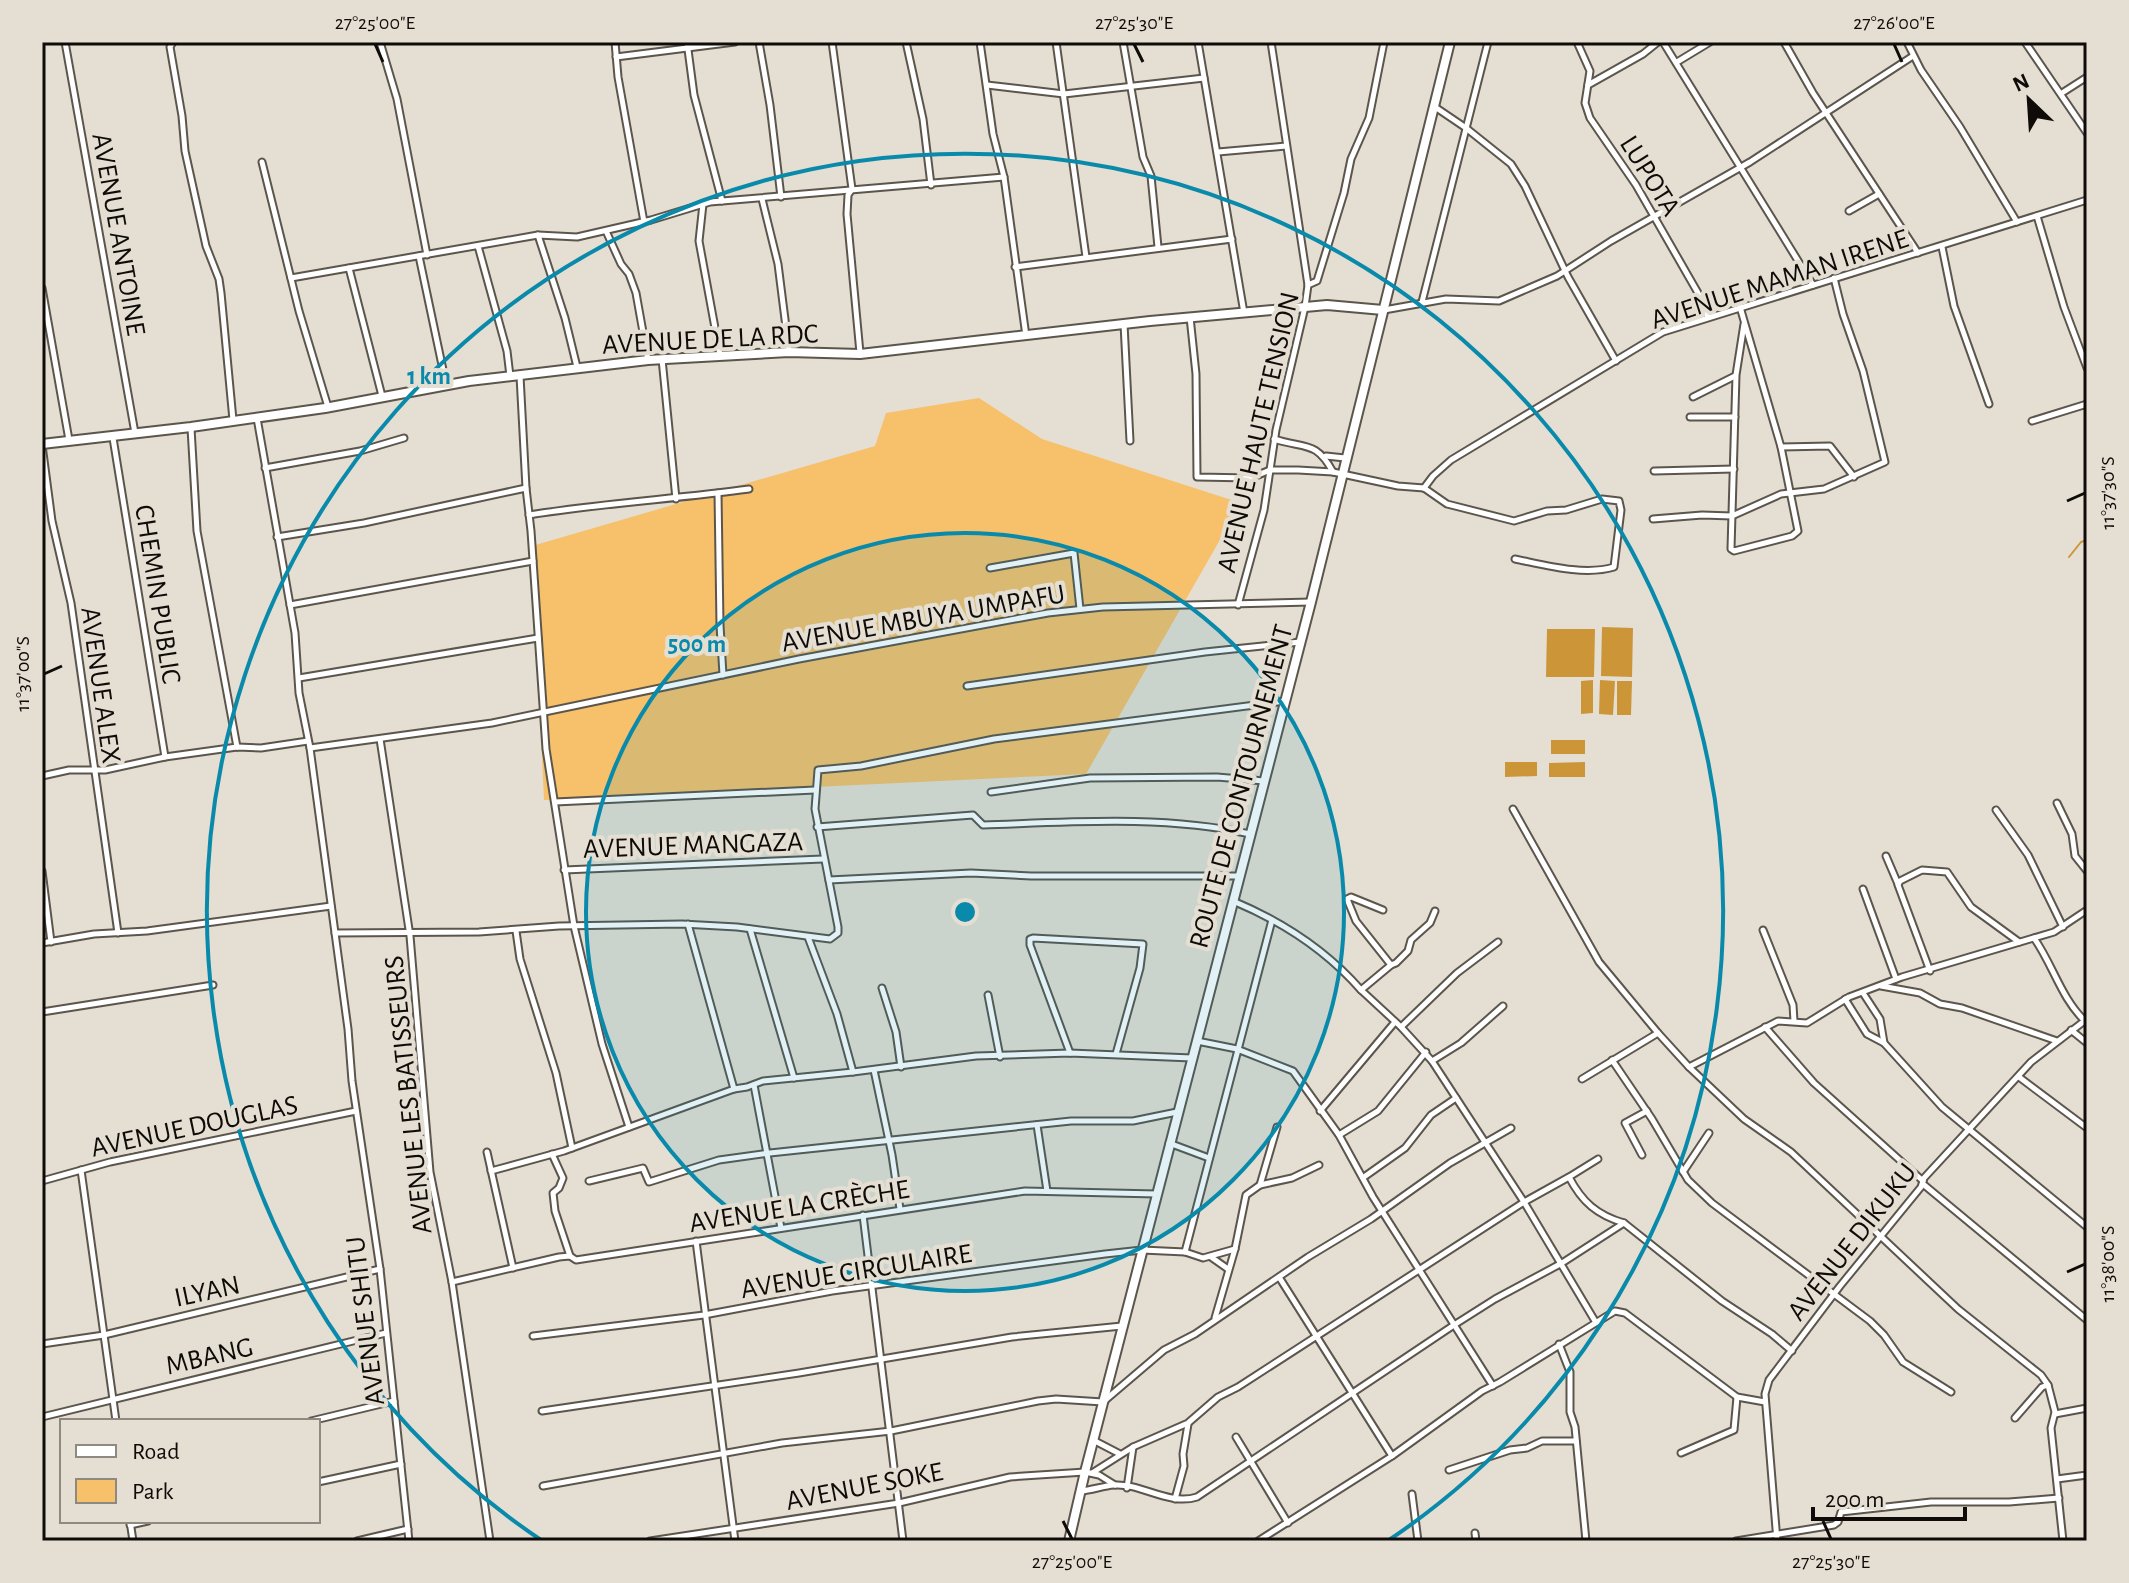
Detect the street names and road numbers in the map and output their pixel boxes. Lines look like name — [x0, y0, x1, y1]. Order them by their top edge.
street label: AVENUE ANTOINE — [86, 131, 150, 338]
street label: LUPOTA — [1614, 131, 1685, 221]
street label: AVENUE MAMAN IRENE — [1647, 225, 1912, 335]
street label: AVENUE HAUTE TENSION — [1213, 289, 1305, 576]
street label: AVENUE DE LA RDC — [601, 320, 819, 360]
street label: CHEMIN PUBLIC — [129, 503, 185, 686]
street label: AVENUE MBUYA UMPAFU — [780, 580, 1067, 658]
street label: AVENUE ALEX — [75, 605, 125, 765]
street label: ROUTE DE CONTOURNEMENT — [1185, 621, 1299, 951]
street label: AVENUE MANGAZA — [582, 828, 804, 864]
street label: AVENUE LES BATISSEURS — [380, 954, 438, 1235]
street label: AVENUE DOUGLAS — [88, 1091, 300, 1163]
street label: AVENUE DIKUKU — [1783, 1158, 1922, 1326]
street label: AVENUE LA CRÈCHE — [687, 1173, 911, 1238]
street label: AVENUE SHITU — [342, 1235, 390, 1407]
street label: AVENUE CIRCULAIRE — [739, 1240, 974, 1304]
street label: ILYAN — [172, 1271, 243, 1313]
street label: MBANG — [163, 1333, 256, 1381]
street label: AVENUE SOKE — [783, 1458, 945, 1516]

